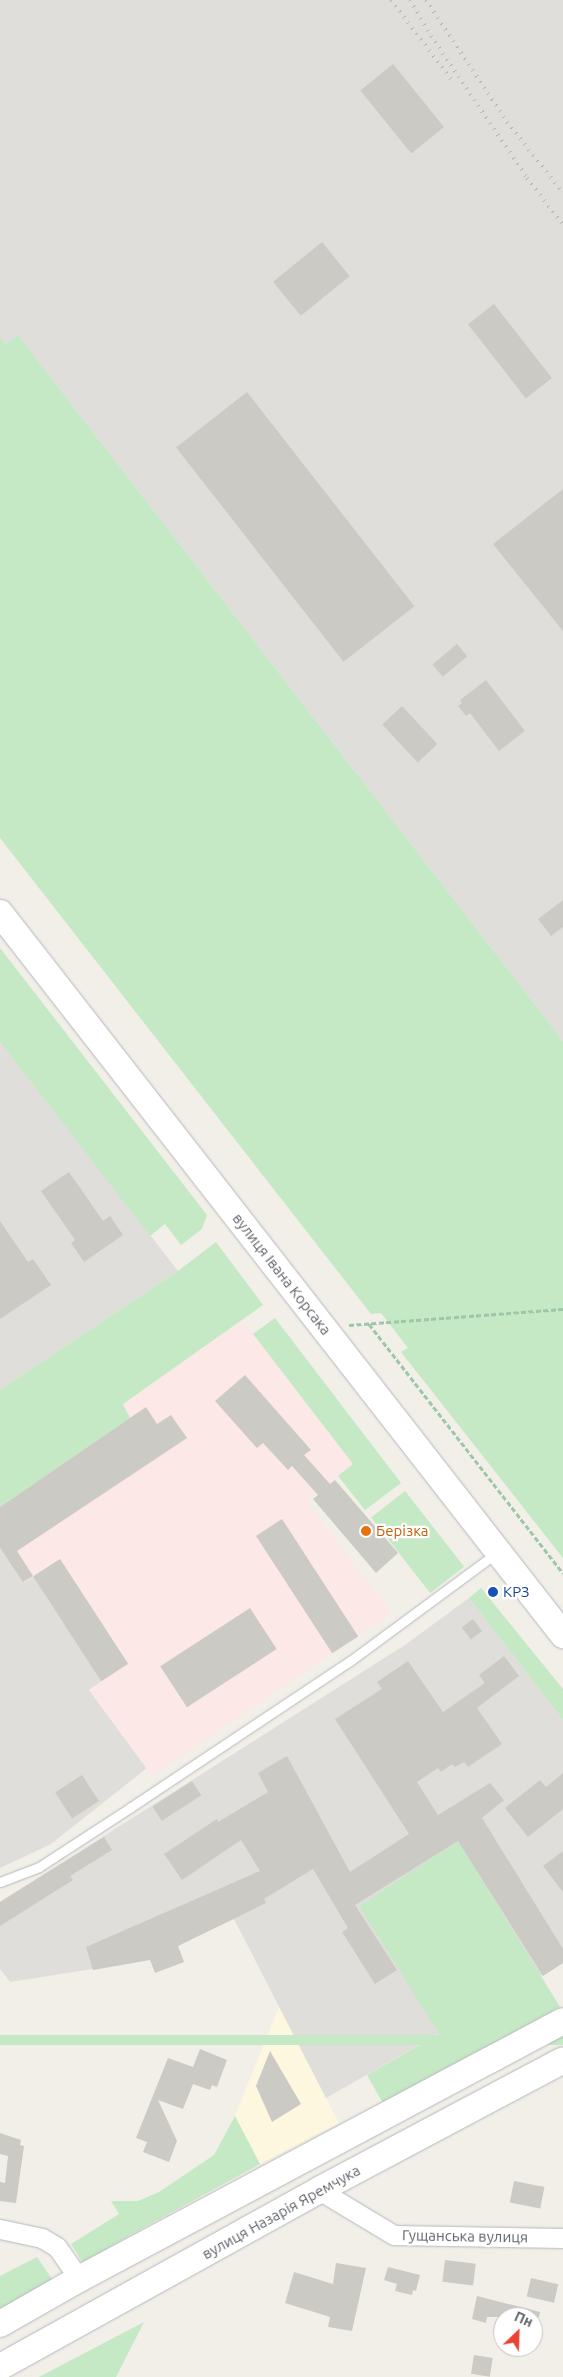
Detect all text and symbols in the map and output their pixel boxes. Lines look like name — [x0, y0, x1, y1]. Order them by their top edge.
street label: вулиця Івана Корсака — [229, 1210, 335, 1338]
place label: Берізка — [376, 1522, 429, 1540]
marker: Берізка — [360, 1525, 372, 1537]
place label: КРЗ — [503, 1583, 530, 1601]
marker: КРЗ — [487, 1586, 499, 1598]
street label: вулиця Назарія Яремчука — [199, 2161, 363, 2263]
street label: Гущанська вулиця — [402, 2226, 528, 2246]
north arrow — [493, 2307, 543, 2357]
text: Пн — [512, 2308, 535, 2330]

